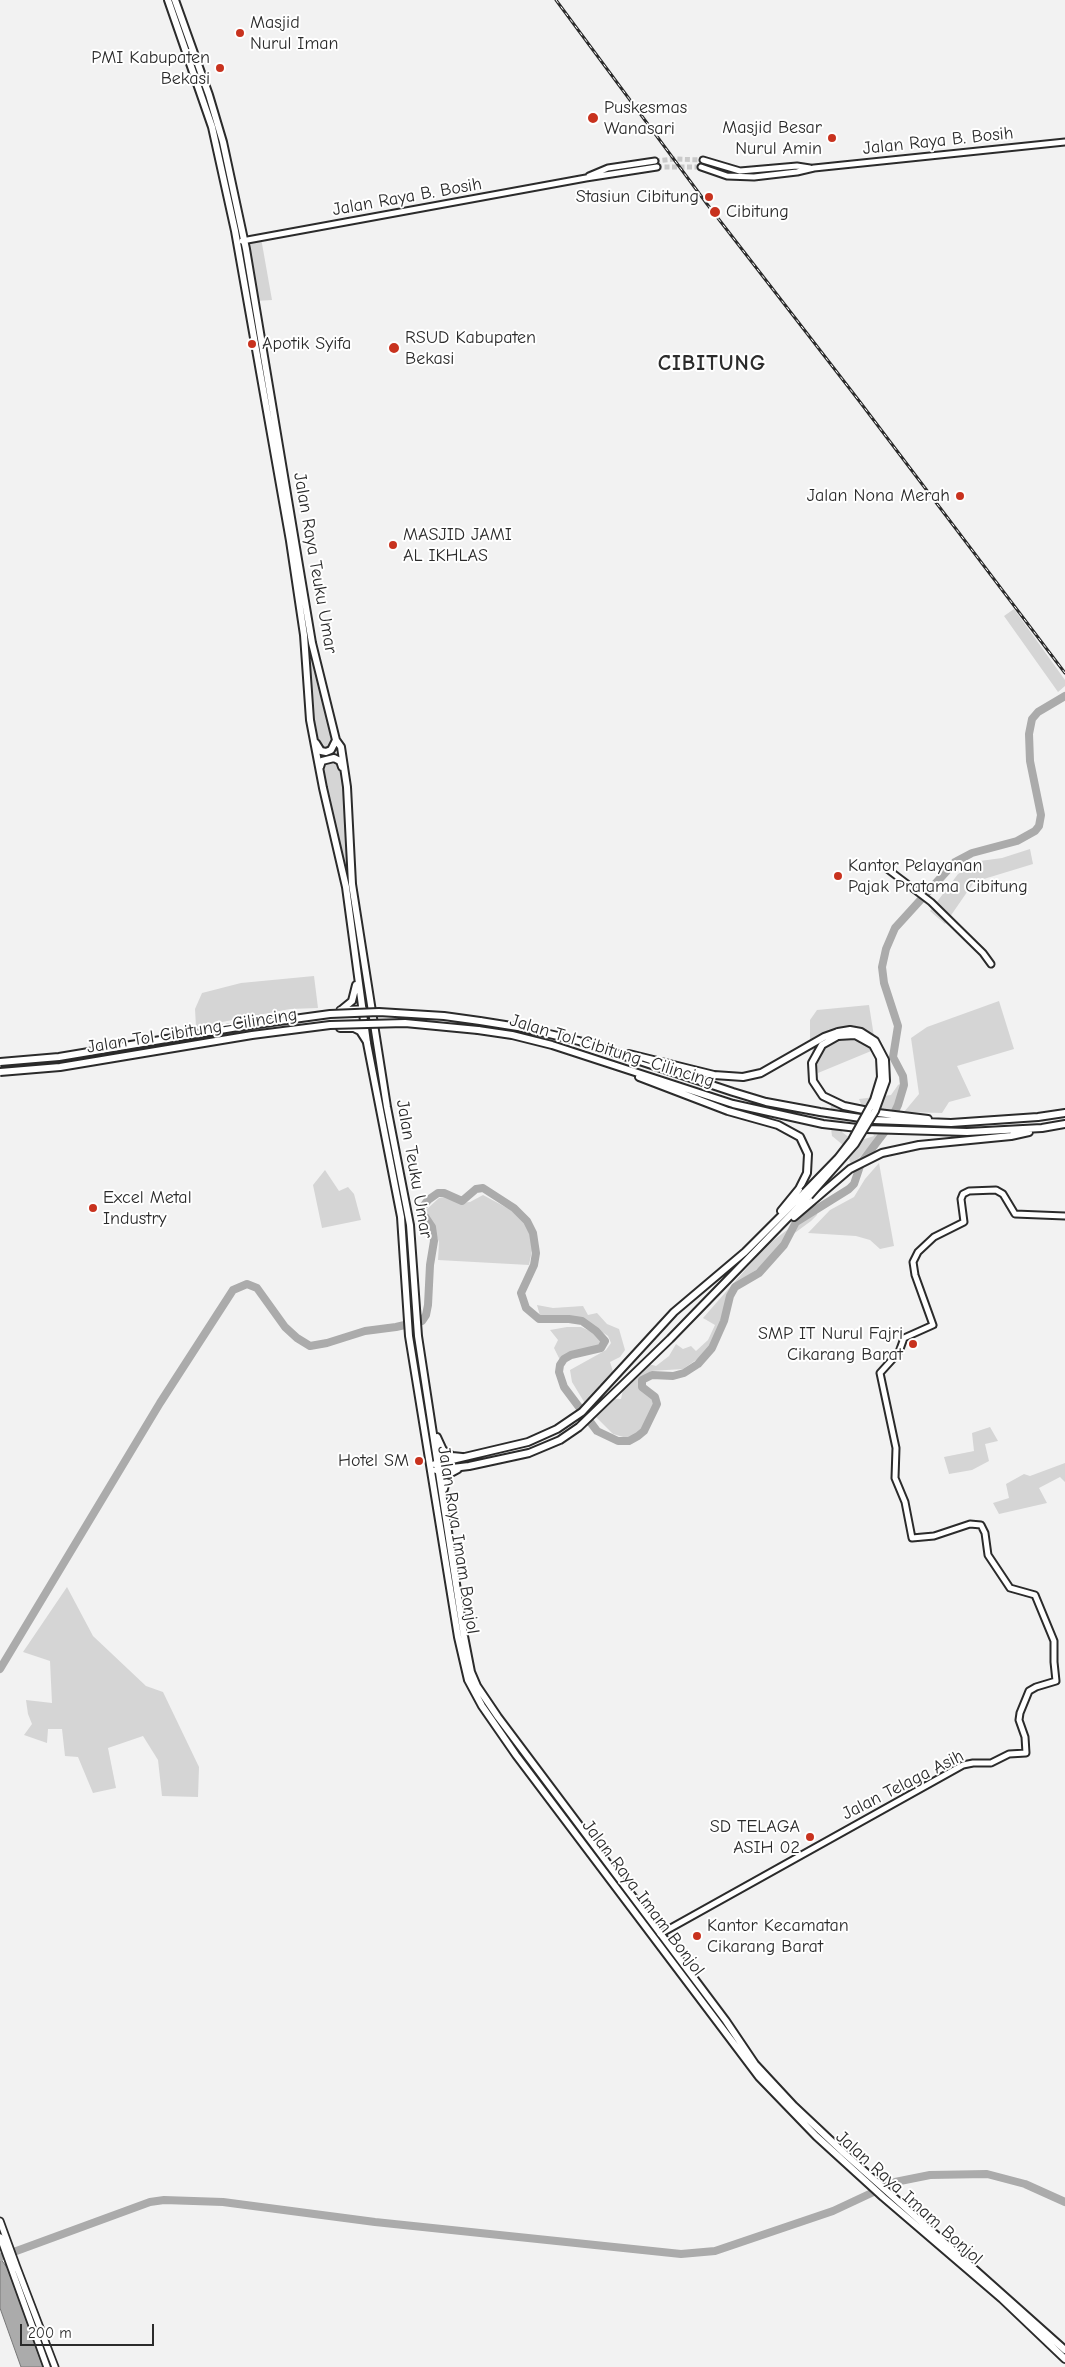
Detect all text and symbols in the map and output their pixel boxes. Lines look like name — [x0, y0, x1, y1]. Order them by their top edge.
place label: Masjid Nurul Iman — [250, 12, 339, 54]
marker: Masjid Nurul Iman — [234, 27, 246, 39]
place label: PMI Kabupaten Bekasi — [91, 47, 210, 90]
marker: PMI Kabupaten Bekasi — [214, 62, 226, 74]
place label: Puskesmas Wanasari — [604, 97, 687, 140]
marker: Puskesmas Wanasari — [586, 111, 600, 125]
place label: Masjid Besar Nurul Amin — [722, 117, 822, 160]
street label: Jalan Raya B. Bosih — [862, 122, 1014, 160]
marker: Masjid Besar Nurul Amin — [826, 132, 838, 144]
street label: Jalan Raya B. Bosih — [331, 173, 483, 221]
place label: Stasiun Cibitung — [576, 186, 699, 208]
marker: Stasiun Cibitung — [703, 191, 715, 203]
place label: Cibitung — [726, 201, 789, 223]
marker: Cibitung — [708, 205, 722, 219]
place label: RSUD Kabupaten Bekasi — [405, 327, 536, 369]
place label: Apotik Syifa — [262, 333, 351, 355]
marker: Apotik Syifa — [246, 338, 258, 350]
marker: RSUD Kabupaten Bekasi — [387, 341, 401, 355]
district label: CIBITUNG — [657, 351, 767, 377]
street label: Jalan Raya Teuku Umar — [288, 471, 342, 655]
place label: Jalan Nona Merah — [807, 485, 950, 507]
marker: Jalan Nona Merah — [954, 490, 966, 502]
place label: MASJID JAMI AL IKHLAS — [403, 524, 512, 566]
marker: MASJID JAMI AL IKHLAS — [387, 539, 399, 551]
place label: Kantor Pelayanan Pajak Pratama Cibitung — [848, 855, 1028, 898]
marker: Kantor Pelayanan Pajak Pratama Cibitung — [832, 870, 844, 882]
street label: Jalan Tol Cibitung–Cilincing — [85, 1004, 299, 1058]
street label: Jalan Tol Cibitung–Cilincing — [507, 1010, 717, 1092]
street label: Jalan Teuku Umar — [391, 1098, 437, 1240]
place label: Excel Metal Industry — [103, 1187, 192, 1230]
marker: Excel Metal Industry — [87, 1202, 99, 1214]
place label: SMP IT Nurul Fajri Cikarang Barat — [758, 1323, 903, 1366]
marker: SMP IT Nurul Fajri Cikarang Barat — [907, 1338, 919, 1350]
street label: Jalan Raya Imam Bonjol — [432, 1444, 484, 1636]
place label: Hotel SM — [338, 1450, 409, 1472]
marker: Hotel SM — [413, 1455, 425, 1467]
street label: Jalan Telaga Asih — [839, 1745, 967, 1825]
street label: Jalan Raya Imam Bonjol — [577, 1816, 709, 1980]
place label: SD TELAGA ASIH 02 — [710, 1816, 800, 1858]
marker: SD TELAGA ASIH 02 — [804, 1831, 816, 1843]
place label: Kantor Kecamatan Cikarang Barat — [707, 1915, 849, 1958]
marker: Kantor Kecamatan Cikarang Barat — [691, 1930, 703, 1942]
street label: Jalan Raya Imam Bonjol — [831, 2126, 987, 2270]
scale bar — [22, 2314, 156, 2346]
text: 200 m — [28, 2324, 72, 2342]

